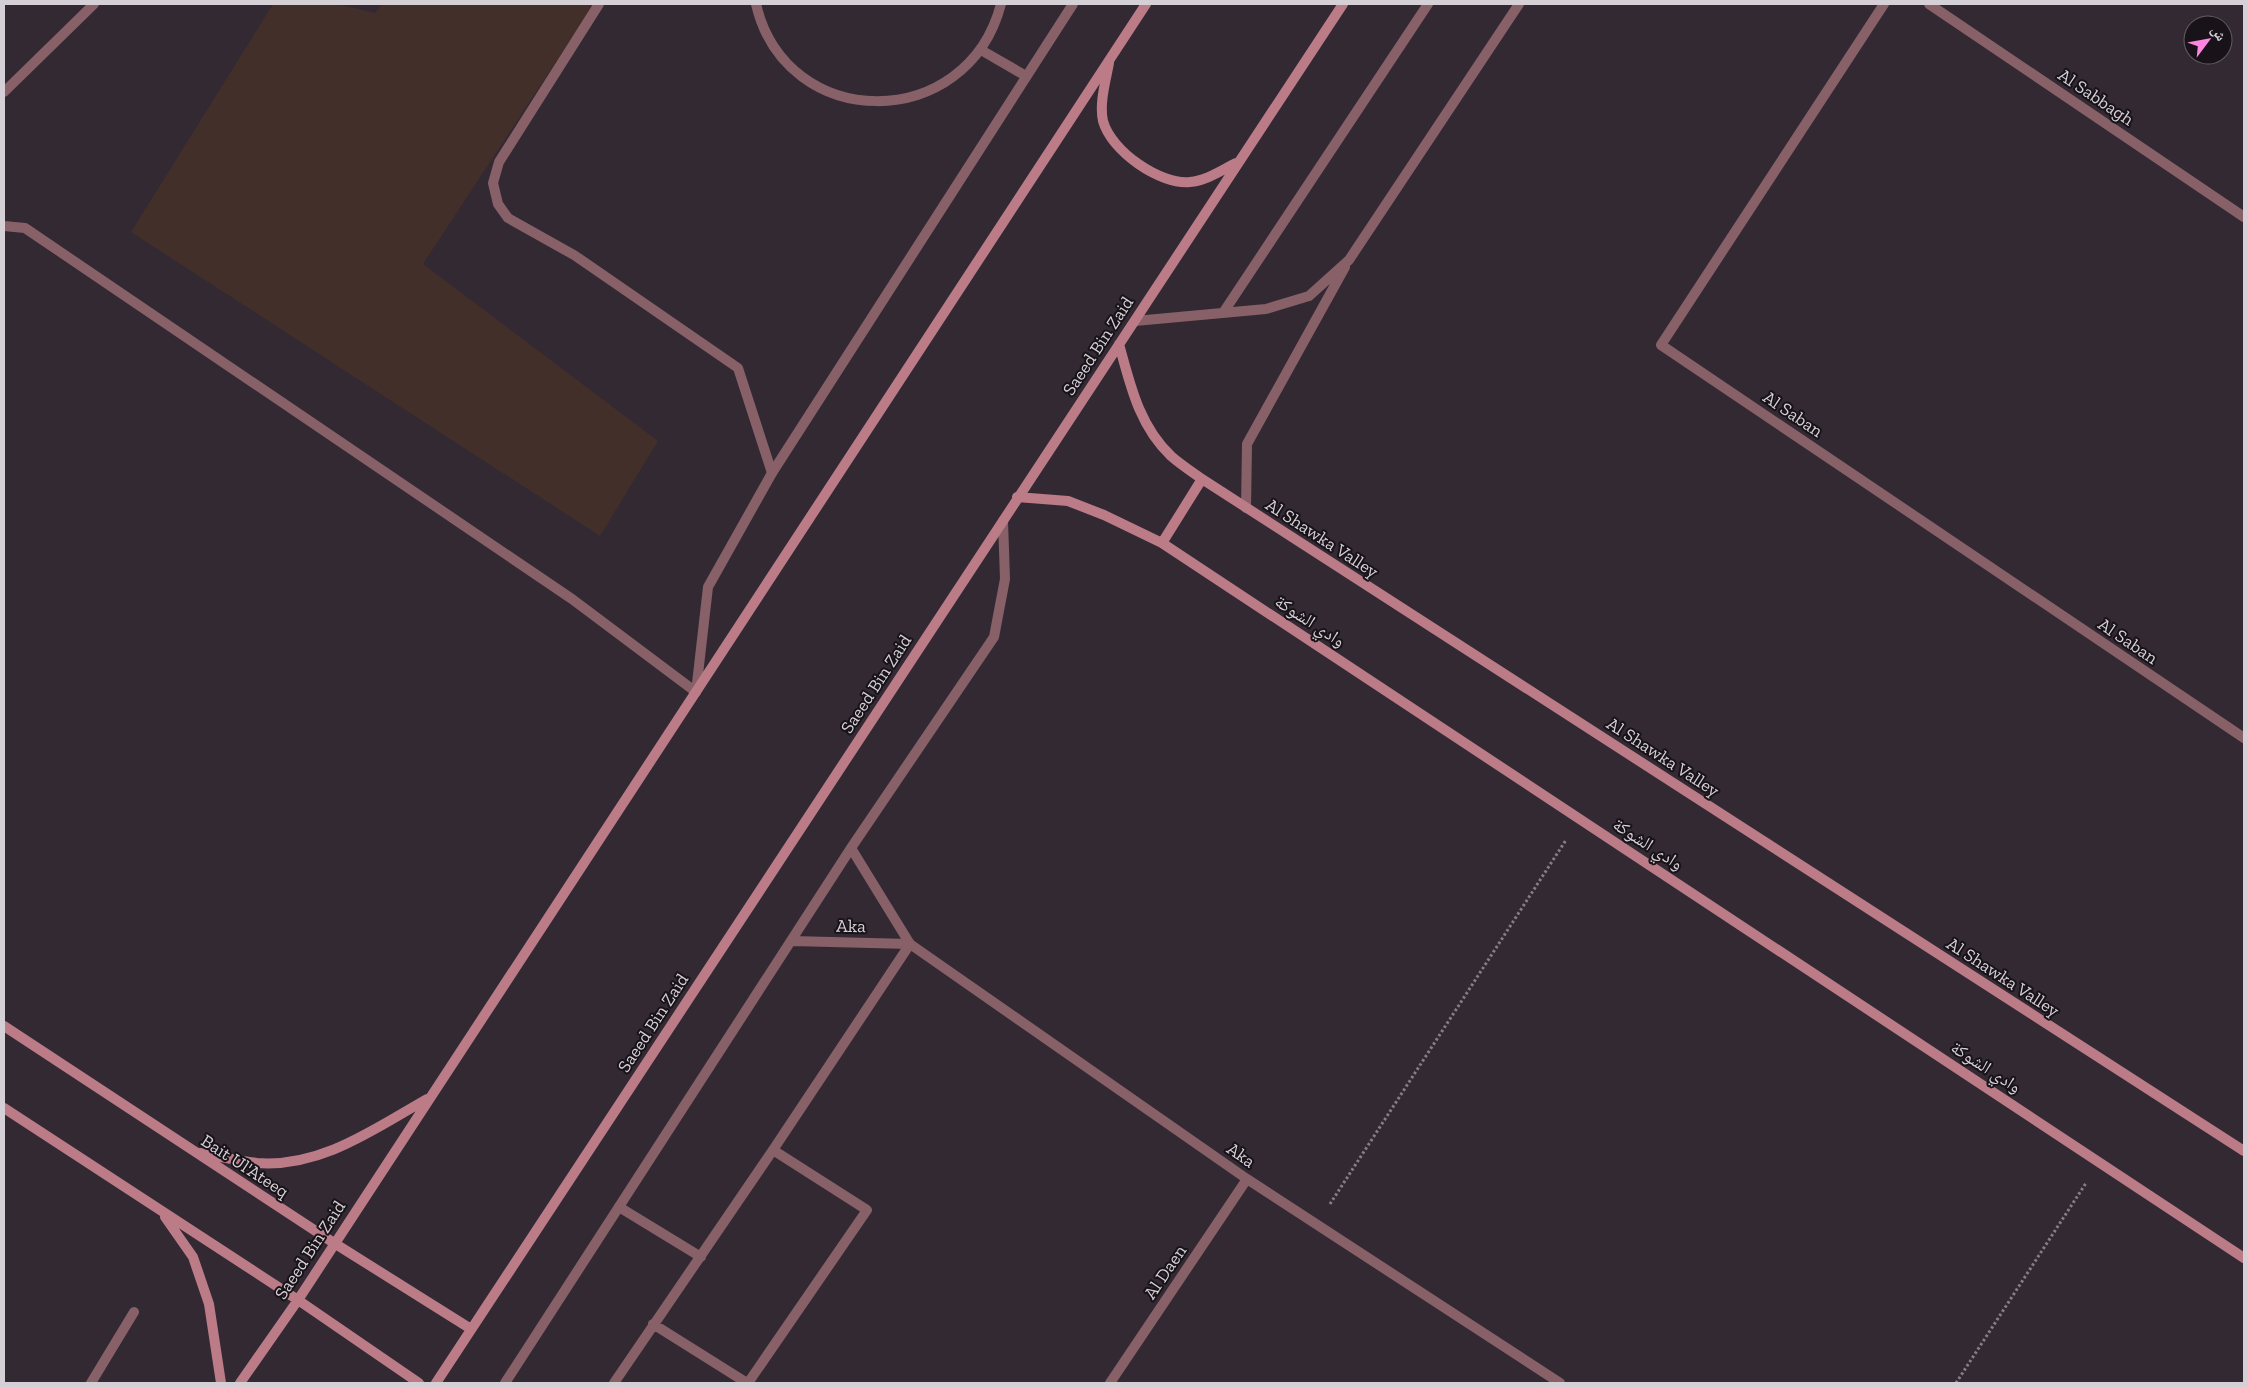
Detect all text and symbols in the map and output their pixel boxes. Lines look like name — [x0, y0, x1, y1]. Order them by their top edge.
north arrow — [2183, 15, 2233, 65]
text: ش — [2207, 23, 2230, 44]
street label: Al Sabbagh — [2054, 64, 2138, 130]
street label: Saeed Bin Zaid — [1058, 292, 1138, 400]
street label: Al Saban — [1759, 386, 1828, 442]
street label: Al Shawka Valley — [1262, 493, 1383, 583]
street label: وادي الشوكة — [1269, 590, 1349, 655]
street label: Al Saban — [2094, 613, 2163, 669]
street label: Saeed Bin Zaid — [836, 630, 916, 738]
street label: Al Shawka Valley — [1603, 712, 1724, 802]
street label: وادي الشوكة — [1607, 813, 1687, 878]
street label: Aka — [836, 915, 866, 937]
street label: Al Shawka Valley — [1943, 932, 2064, 1022]
street label: Saeed Bin Zaid — [613, 969, 693, 1077]
street label: وادي الشوكة — [1945, 1036, 2025, 1101]
street label: Bait Ul'Ateeq — [197, 1130, 293, 1203]
street label: Aka — [1223, 1137, 1260, 1173]
street label: Saeed Bin Zaid — [270, 1196, 350, 1304]
street label: Al Daen — [1139, 1240, 1191, 1303]

